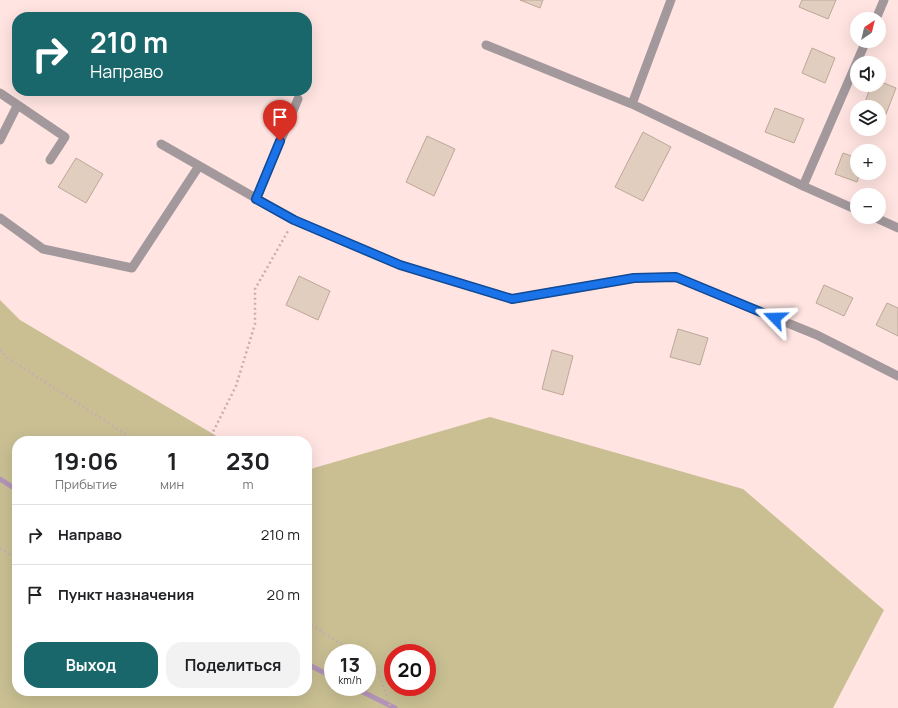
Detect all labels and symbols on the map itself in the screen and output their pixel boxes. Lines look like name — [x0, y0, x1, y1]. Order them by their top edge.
north arrow — [850, 12, 886, 48]
pin — [263, 100, 297, 141]
position arrow — [754, 297, 796, 339]
speed limit sign: 20 — [384, 644, 436, 696]

